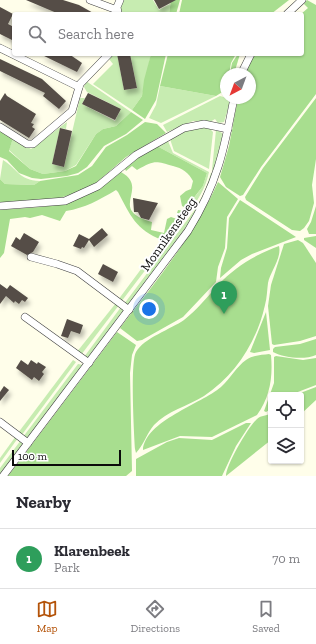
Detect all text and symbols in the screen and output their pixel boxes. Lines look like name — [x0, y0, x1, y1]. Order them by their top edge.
search box — [12, 12, 304, 56]
icon: search — [26, 23, 48, 45]
text: Search here — [58, 25, 134, 43]
north arrow — [220, 68, 256, 104]
street label: Monnikensteeg — [138, 195, 199, 274]
pin: 1 — [211, 281, 237, 314]
your location — [139, 299, 159, 319]
map controls — [268, 392, 304, 464]
button: locate — [268, 392, 304, 428]
button: layers — [268, 428, 304, 464]
scale bar — [12, 448, 121, 467]
text: 100 m — [18, 450, 47, 463]
text: Nearby — [16, 492, 71, 512]
text: Klarenbeek — [54, 542, 130, 560]
text: 1 — [26, 551, 32, 566]
text: 70 m — [272, 551, 300, 566]
text: Park — [54, 560, 80, 575]
tab: Map — [36, 598, 58, 635]
tab: Directions — [130, 598, 180, 635]
tab: Saved — [252, 598, 280, 635]

